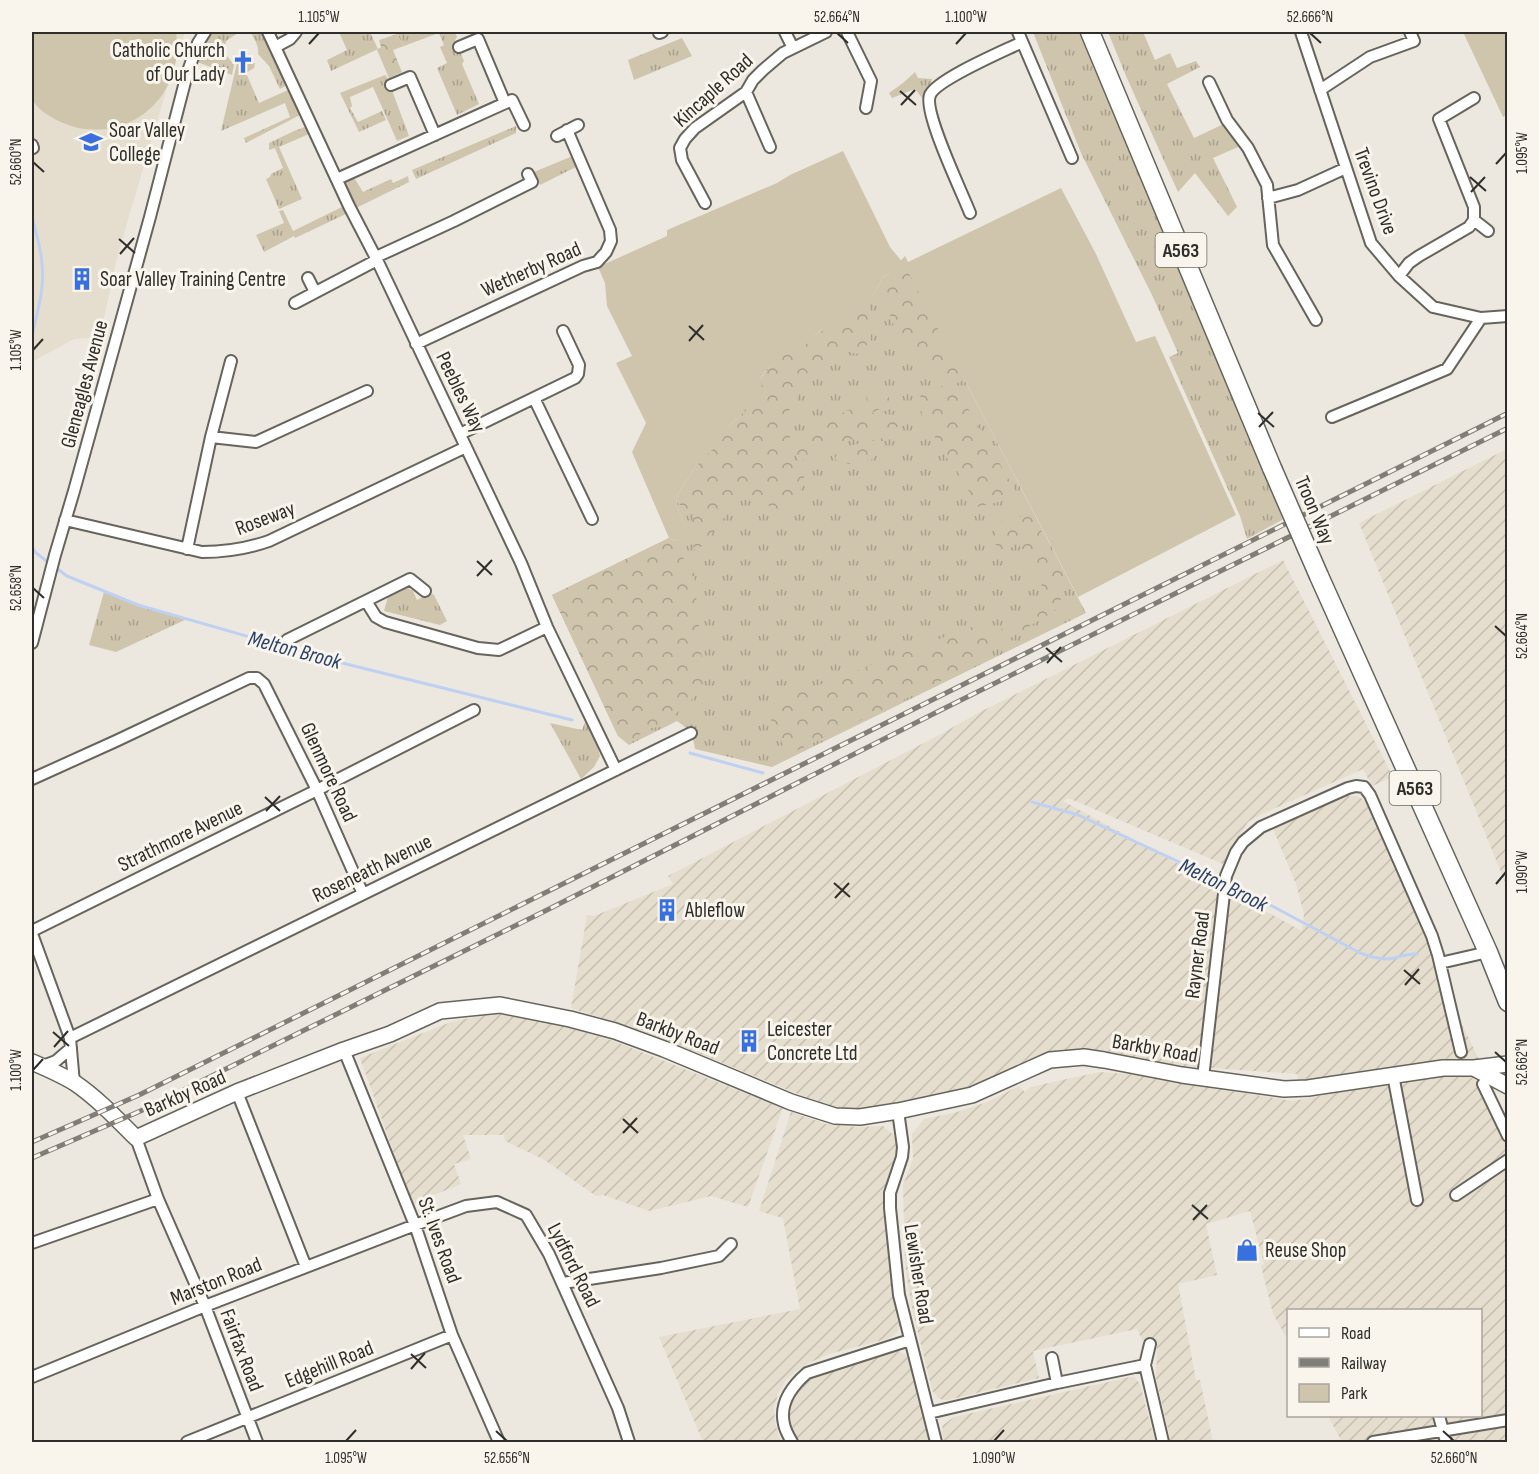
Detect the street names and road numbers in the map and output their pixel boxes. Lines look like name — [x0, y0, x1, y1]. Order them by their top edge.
street label: Kincaple Road — [669, 48, 758, 132]
street label: Trevino Drive — [1348, 144, 1403, 238]
road number: A563 — [1156, 233, 1206, 267]
street label: Wetherby Road — [477, 236, 585, 303]
street label: Gleneagles Avenue — [55, 317, 114, 451]
street label: Peebles Way — [430, 348, 491, 437]
street label: Troon Way — [1289, 472, 1340, 548]
street label: Roseway — [232, 496, 298, 541]
street label: Glenmore Road — [295, 719, 362, 826]
road number: A563 — [1390, 771, 1440, 805]
street label: Strathmore Avenue — [114, 795, 247, 877]
street label: Roseneath Avenue — [308, 829, 436, 908]
street label: Rayner Road — [1180, 910, 1215, 1000]
street label: Barkby Road — [633, 1006, 723, 1061]
street label: Barkby Road — [1110, 1029, 1200, 1068]
street label: Barkby Road — [141, 1064, 230, 1122]
street label: St. Ives Road — [412, 1194, 467, 1286]
street label: Lydford Road — [542, 1219, 605, 1311]
street label: Lewisher Road — [898, 1222, 939, 1326]
street label: Marston Road — [167, 1252, 265, 1311]
street label: Fairfax Road — [214, 1306, 269, 1395]
street label: Edgehill Road — [281, 1335, 377, 1393]

